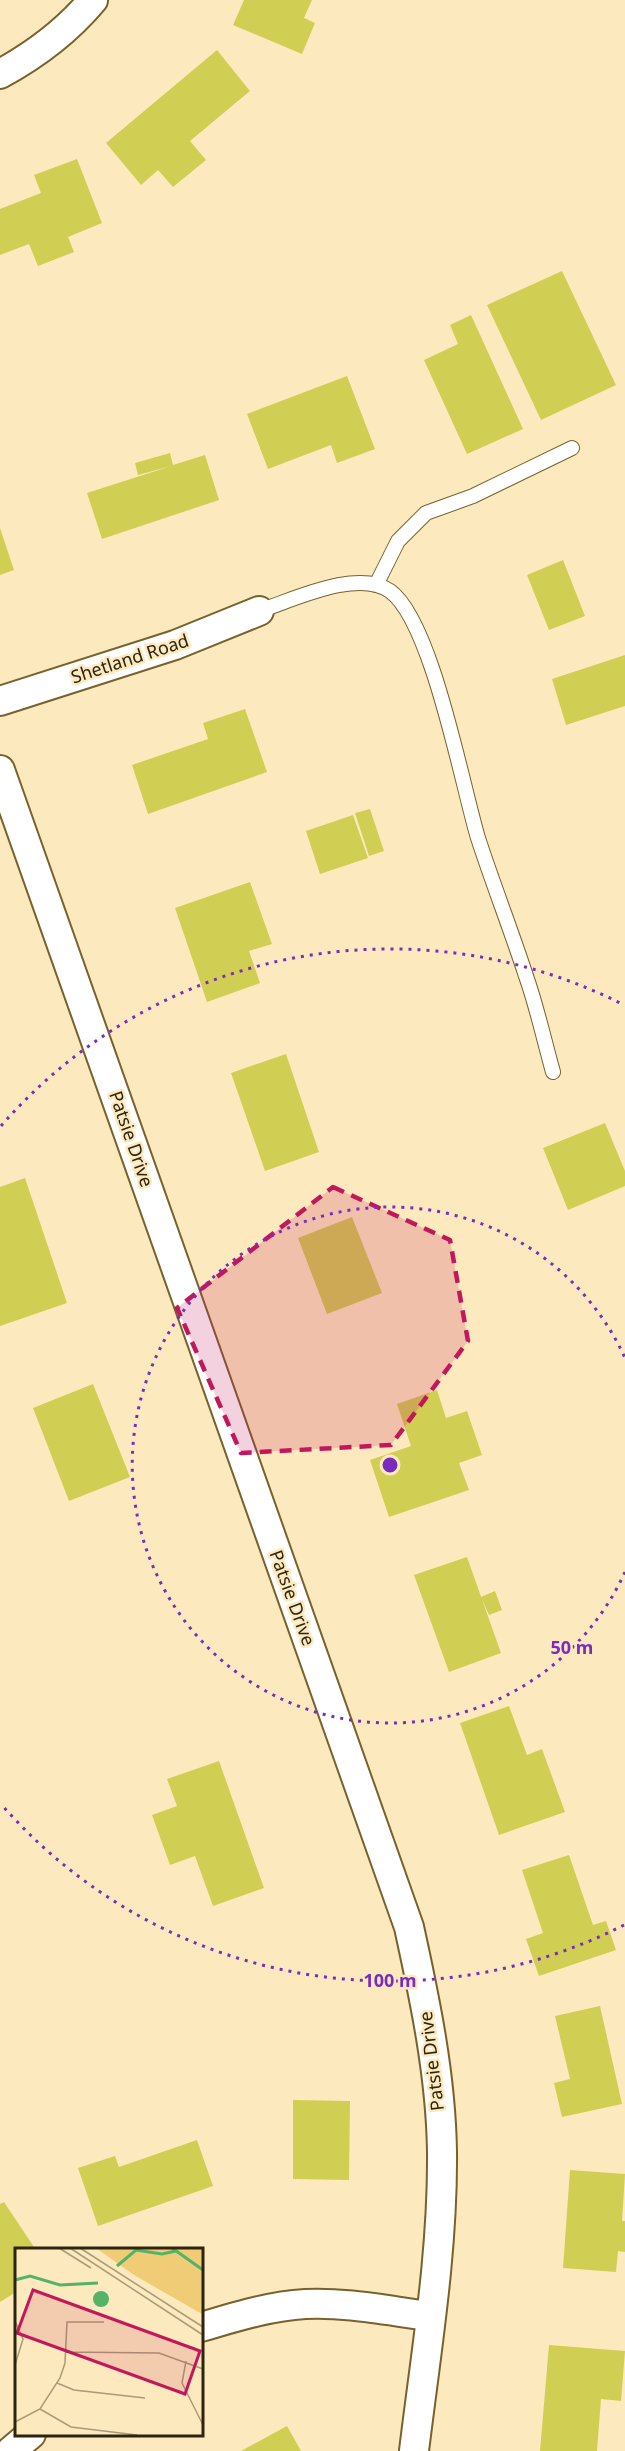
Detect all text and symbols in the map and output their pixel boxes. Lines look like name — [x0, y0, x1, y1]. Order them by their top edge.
street label: Shetland Road — [68, 628, 192, 688]
street label: Patsie Drive — [104, 1087, 160, 1190]
centre of rings — [380, 1455, 400, 1475]
street label: Patsie Drive — [265, 1547, 321, 1649]
text: 50 m — [551, 1635, 593, 1659]
text: 100 m — [363, 1968, 417, 1992]
street label: Patsie Drive — [413, 2010, 449, 2112]
inset map — [15, 2248, 202, 2436]

